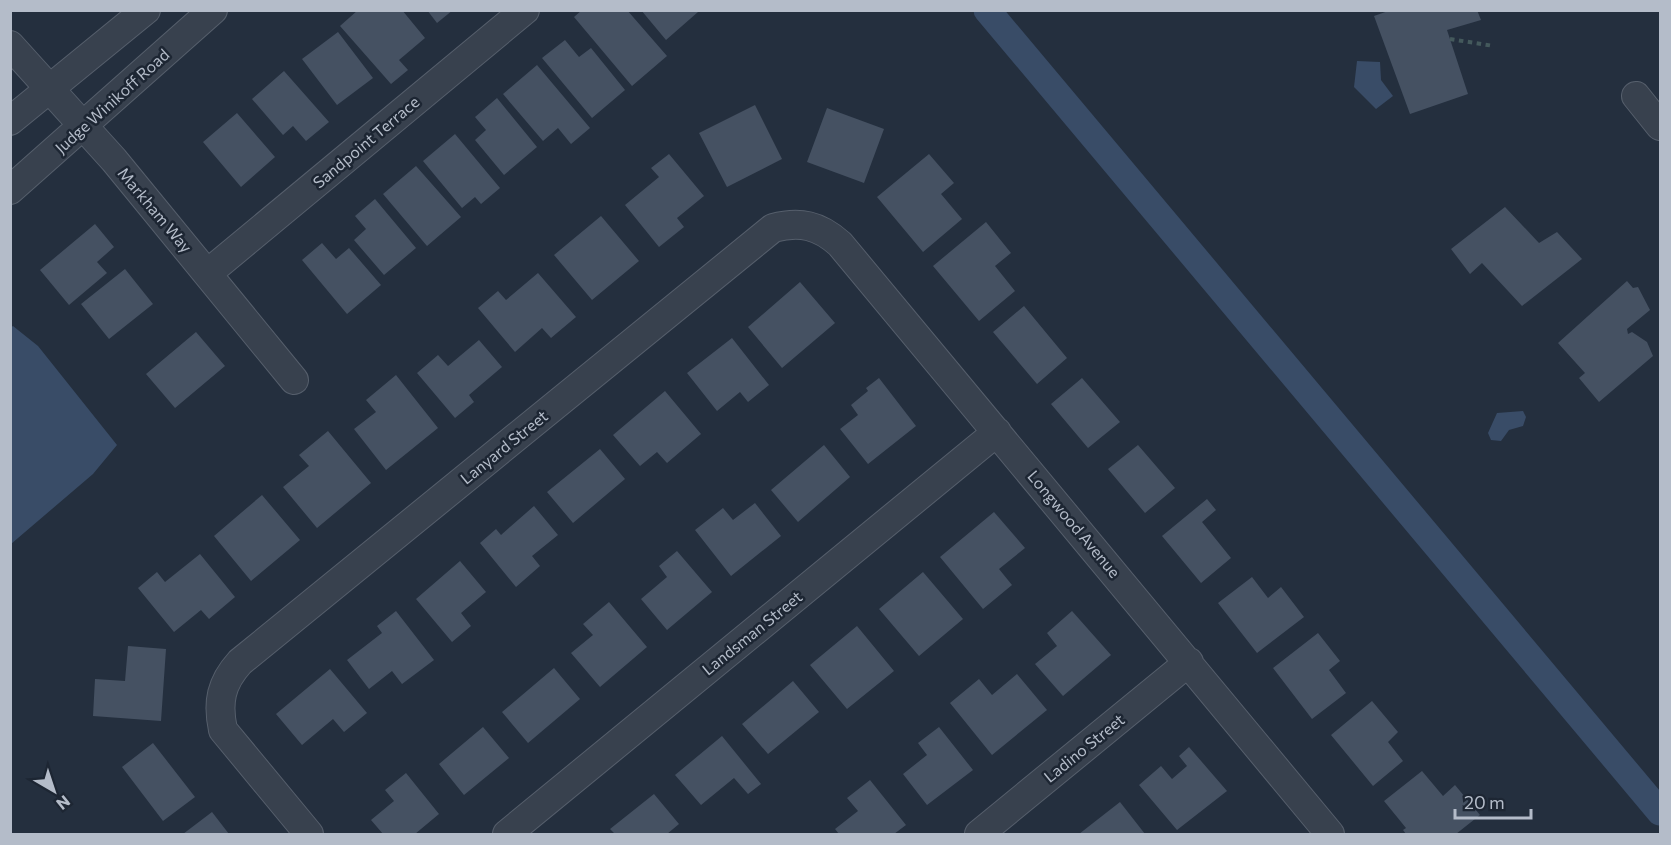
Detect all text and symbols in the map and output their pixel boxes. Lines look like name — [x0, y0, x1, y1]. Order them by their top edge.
street label: Judge Winikoff Road — [51, 44, 173, 157]
street label: Sandpoint Terrace — [309, 92, 423, 192]
street label: Markham Way — [114, 163, 196, 256]
street label: Lanyard Street — [456, 405, 551, 488]
street label: Longwood Avenue — [1024, 466, 1125, 581]
street label: Landsman Street — [698, 586, 806, 679]
street label: Ladino Street — [1040, 709, 1128, 786]
north arrow — [24, 761, 84, 821]
scale bar — [1455, 782, 1532, 820]
text: 20 m — [1464, 791, 1505, 813]
text: N — [53, 792, 74, 814]

